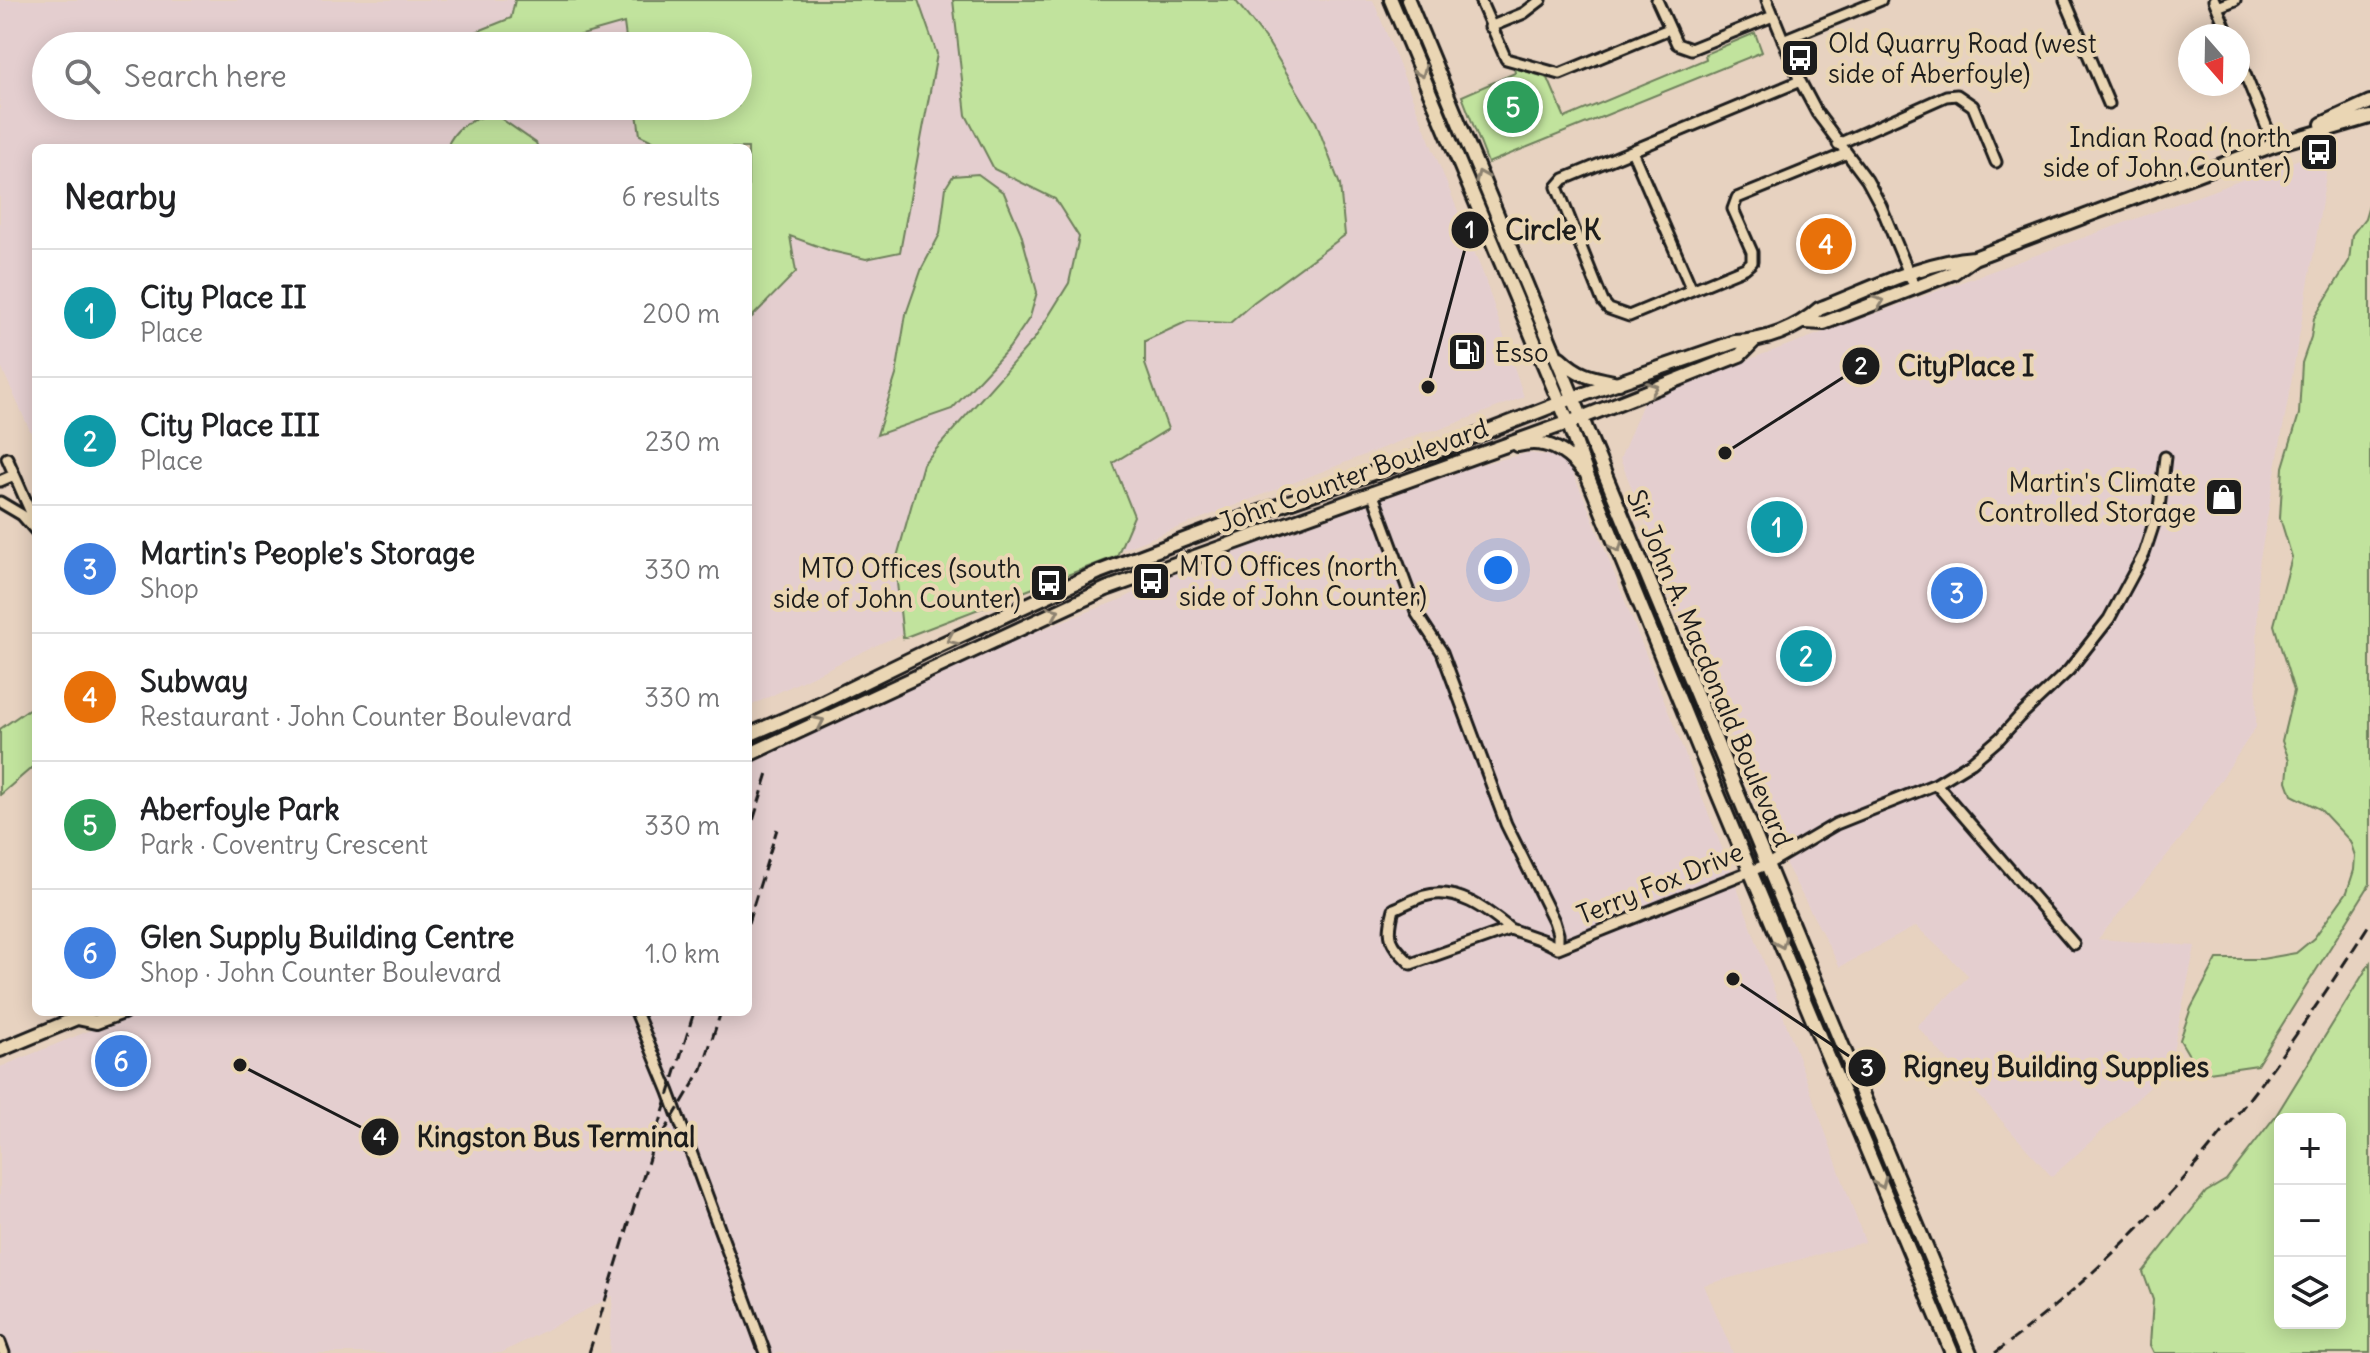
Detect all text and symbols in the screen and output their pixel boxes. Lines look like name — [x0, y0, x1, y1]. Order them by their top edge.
north arrow — [2178, 24, 2250, 96]
place label: Old Quarry Road (west side of Aberfoyle) — [1828, 27, 2097, 90]
search box — [32, 32, 752, 120]
bus stop icon: Old Quarry Road (west side of Aberfoyle) — [1779, 37, 1821, 79]
icon: search — [60, 54, 104, 98]
text: Search here — [124, 57, 287, 95]
one-way arrow — [1411, 64, 1427, 78]
pin: 5 — [1487, 77, 1539, 137]
place label: Indian Road (north side of John Counter) — [2043, 121, 2291, 184]
bus stop icon: Indian Road (north side of John Counter) — [2298, 131, 2340, 173]
one-way arrow — [1475, 170, 1491, 184]
text: Nearby — [64, 175, 177, 218]
text: 6 results — [622, 180, 720, 213]
callout: Circle K — [1450, 204, 1617, 256]
text: Circle K — [1505, 212, 1601, 248]
text: 1 — [1465, 214, 1475, 244]
pin: 4 — [1800, 214, 1852, 274]
text: City Place II — [140, 278, 307, 316]
one-way arrow — [1871, 295, 1885, 312]
text: 1 — [85, 297, 95, 330]
text: 200 m — [643, 297, 720, 330]
text: Place — [140, 316, 203, 349]
fuel station icon: Esso — [1446, 331, 1488, 373]
place label: Esso — [1495, 336, 1549, 369]
callout: CityPlace I — [1841, 340, 2050, 392]
text: CityPlace I — [1898, 348, 2034, 384]
text: 2 — [1854, 350, 1868, 380]
one-way arrow — [1645, 382, 1659, 398]
text: City Place III — [140, 406, 320, 444]
street label: John Counter Boulevard — [1214, 411, 1492, 539]
text: 2 — [83, 425, 97, 458]
text: 230 m — [645, 425, 720, 458]
text: Place — [140, 444, 203, 477]
place label: Martin's Climate Controlled Storage — [1978, 466, 2196, 529]
shop icon: Martin's Climate Controlled Storage — [2203, 476, 2245, 518]
street label: Sir John A. Macdonald Boulevard — [1620, 484, 1800, 852]
pin: 1 — [1751, 497, 1803, 557]
text: Martin's People's Storage — [140, 534, 475, 572]
one-way arrow — [1607, 539, 1623, 553]
place label: MTO Offices (north side of John Counter) — [1179, 550, 1427, 613]
your location — [1478, 550, 1518, 590]
place label: MTO Offices (south side of John Counter) — [773, 552, 1021, 615]
text: 3 — [83, 553, 97, 586]
text: 330 m — [644, 553, 720, 586]
bus stop icon: MTO Offices (north side of John Counter) — [1130, 560, 1172, 602]
bus stop icon: MTO Offices (south side of John Counter) — [1028, 562, 1070, 604]
pin: 3 — [1931, 563, 1983, 623]
text: Shop — [140, 572, 199, 605]
one-way arrow — [1046, 606, 1061, 622]
pin: 2 — [1780, 626, 1832, 686]
one-way arrow — [946, 629, 960, 645]
text: Subway — [140, 662, 248, 700]
text: 4 — [82, 681, 98, 714]
text: 330 m — [644, 681, 720, 714]
text: Restaurant · John Counter Boulevard — [140, 700, 572, 733]
one-way arrow — [810, 716, 825, 732]
text: Aberfoyle Park — [140, 790, 340, 828]
text: 5 — [83, 809, 97, 842]
text: 330 m — [644, 809, 720, 842]
text: Park · Coventry Crescent — [140, 828, 428, 861]
street label: Terry Fox Drive — [1572, 835, 1748, 931]
text: Glen Supply Building Centre — [140, 918, 514, 956]
one-way arrow — [1771, 935, 1787, 949]
text: 6 — [82, 937, 98, 970]
text: 1.0 km — [645, 937, 720, 970]
text: Shop · John Counter Boulevard — [140, 956, 501, 989]
pin: 6 — [95, 1031, 147, 1091]
callout: Rigney Building Supplies — [1847, 1042, 2225, 1094]
text: Rigney Building Supplies — [1903, 1049, 2209, 1085]
text: 3 — [1860, 1052, 1874, 1082]
callout: Kingston Bus Terminal — [360, 1111, 711, 1163]
map controls — [2274, 1113, 2346, 1329]
button: + — [2274, 1113, 2346, 1185]
text: Kingston Bus Terminal — [417, 1119, 695, 1155]
text: 4 — [373, 1121, 387, 1151]
one-way arrow — [1872, 1174, 1888, 1189]
button: − — [2274, 1185, 2346, 1257]
button: layers — [2274, 1257, 2346, 1329]

